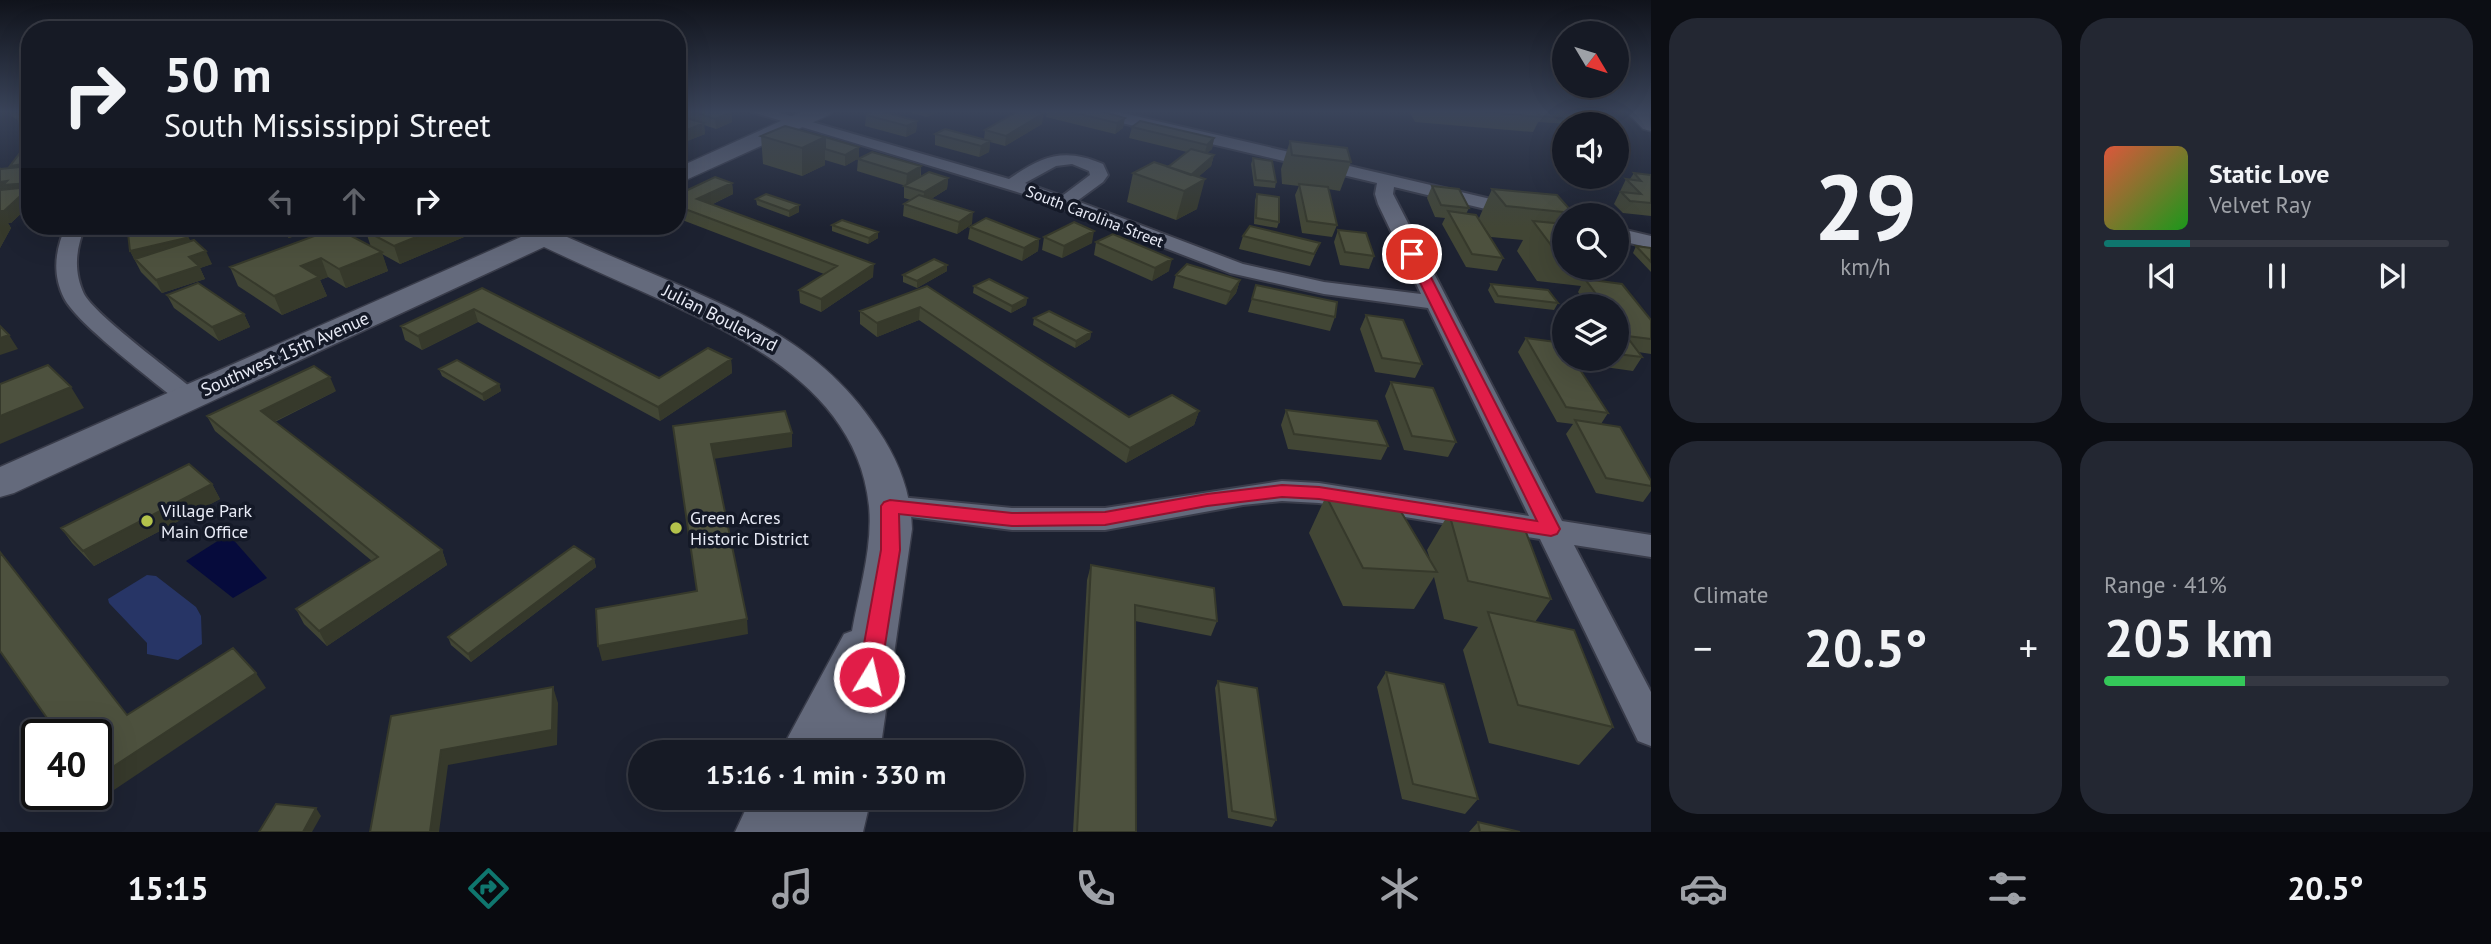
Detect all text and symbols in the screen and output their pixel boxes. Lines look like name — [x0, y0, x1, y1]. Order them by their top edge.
north arrow — [1552, 21, 1629, 98]
map controls — [1552, 21, 1629, 371]
text: 50 m — [164, 42, 271, 106]
icon: right — [49, 49, 140, 140]
text: South Mississippi Street — [164, 104, 491, 146]
button: sound — [1552, 112, 1629, 189]
text: 29 — [1814, 147, 1917, 265]
text: Static Love — [2209, 157, 2330, 190]
street label: South Carolina Street — [1023, 181, 1167, 252]
icon: left — [262, 182, 300, 220]
icon: ahead — [335, 182, 373, 220]
icon: right — [408, 182, 446, 220]
text: Velvet Ray — [2209, 190, 2311, 219]
button: search — [1552, 203, 1629, 280]
pin — [1382, 224, 1442, 284]
icon: arrive — [1393, 235, 1431, 273]
text: km/h — [1840, 252, 1891, 281]
icon: previous — [2143, 257, 2181, 295]
icon: pause — [2258, 257, 2296, 295]
icon: next — [2373, 257, 2411, 295]
street label: Julian Boulevard — [658, 278, 782, 356]
button: layers — [1552, 294, 1629, 371]
street label: Southwest 15th Avenue — [197, 306, 372, 401]
place label: Village Park Main Office — [160, 499, 253, 543]
place label: Green Acres Historic District — [690, 506, 809, 550]
marker: Village Park Main Office — [139, 513, 155, 529]
marker: Green Acres Historic District — [668, 520, 684, 536]
text: Range · 41% — [2104, 570, 2227, 599]
text: Climate — [1693, 580, 1768, 609]
text: 205 km — [2104, 604, 2273, 671]
text: 20.5° — [1804, 614, 1927, 681]
text: − — [1693, 623, 1712, 672]
text: + — [2019, 623, 2038, 672]
position arrow — [832, 640, 906, 714]
speed limit sign: 40 — [21, 719, 112, 810]
text: 15:16 · 1 min · 330 m — [706, 758, 946, 791]
icon: directions — [464, 864, 513, 913]
icon: music — [768, 864, 817, 913]
icon: phone — [1071, 864, 1120, 913]
icon: climate — [1375, 864, 1424, 913]
icon: car — [1679, 864, 1728, 913]
icon: filters — [1983, 864, 2032, 913]
text: 15:15 — [127, 867, 209, 909]
text: 20.5° — [2287, 867, 2364, 909]

